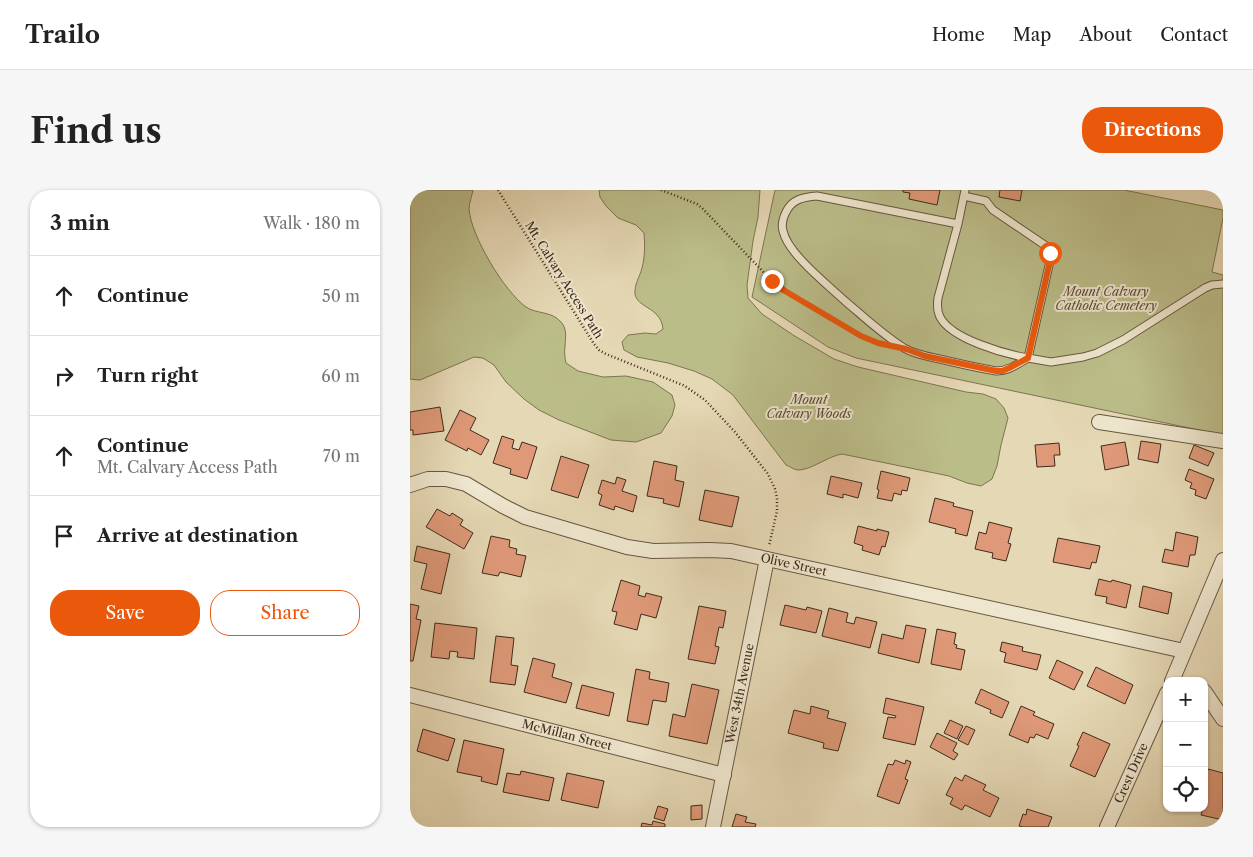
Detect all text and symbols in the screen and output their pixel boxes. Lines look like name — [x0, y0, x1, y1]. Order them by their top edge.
text: Trailo — [25, 20, 100, 49]
text: Home — [932, 24, 985, 46]
text: Map — [1013, 24, 1051, 46]
text: About — [1079, 24, 1132, 46]
text: Contact — [1160, 24, 1228, 46]
button: Directions — [1082, 107, 1223, 153]
text: Find us — [30, 109, 162, 152]
text: 3 min — [50, 210, 110, 235]
text: Walk · 180 m — [263, 213, 360, 233]
street label: Mt. Calvary Access Path — [522, 218, 607, 342]
route start — [1039, 242, 1062, 265]
route end — [761, 270, 784, 293]
icon: ahead — [50, 282, 78, 310]
text: Continue — [97, 284, 189, 307]
park label: Mount Calvary Catholic Cemetery — [1055, 284, 1157, 313]
text: 50 m — [322, 286, 360, 306]
icon: right — [50, 362, 78, 390]
text: Turn right — [97, 364, 198, 387]
text: 60 m — [321, 366, 360, 386]
park label: Mount Calvary Woods — [766, 392, 852, 421]
text: Continue — [97, 434, 189, 457]
icon: ahead — [50, 442, 78, 470]
text: 70 m — [323, 446, 360, 466]
text: Mt. Calvary Access Path — [97, 457, 278, 477]
icon: arrive — [50, 522, 78, 550]
text: Arrive at destination — [97, 524, 298, 547]
street label: Olive Street — [759, 550, 829, 579]
button: Save — [50, 590, 200, 636]
button: Share — [210, 590, 360, 636]
street label: West 34th Avenue — [722, 642, 757, 746]
map controls — [1163, 677, 1208, 812]
button: + — [1163, 677, 1208, 722]
street label: McMillan Street — [521, 716, 614, 753]
button: − — [1163, 722, 1208, 767]
street label: Crest Drive — [1111, 740, 1151, 806]
button: locate — [1163, 767, 1208, 812]

